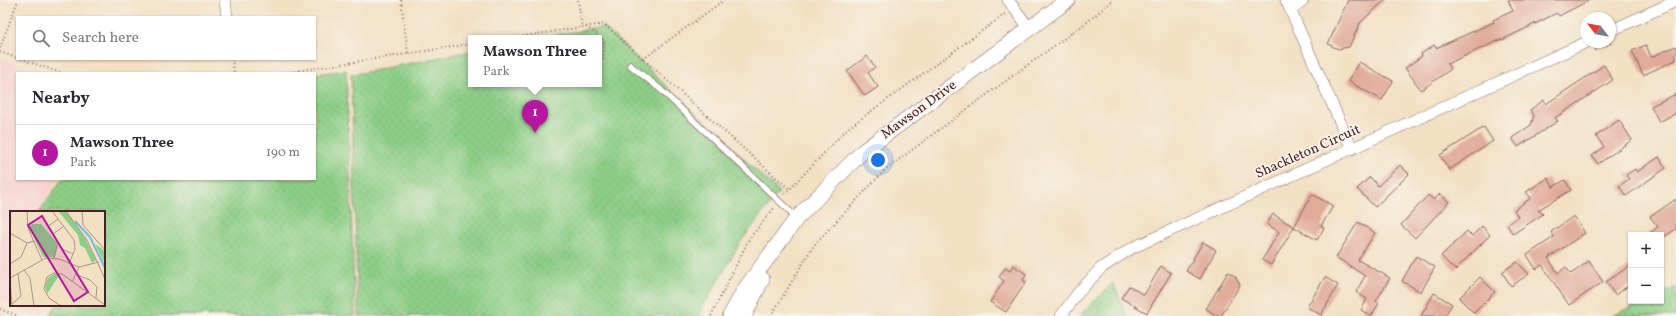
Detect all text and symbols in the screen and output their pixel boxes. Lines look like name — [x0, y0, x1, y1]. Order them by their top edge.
north arrow — [1580, 12, 1616, 48]
search box — [16, 16, 316, 60]
icon: search — [30, 27, 52, 49]
text: Search here — [62, 28, 139, 49]
popup — [468, 35, 602, 87]
text: Mawson Three — [483, 42, 587, 63]
text: Park — [483, 63, 510, 81]
street label: Mawson Drive — [877, 76, 961, 144]
text: Nearby — [32, 87, 90, 110]
pin: 1 — [522, 100, 548, 133]
street label: Shackleton Circuit — [1252, 120, 1364, 184]
text: Mawson Three — [70, 133, 174, 154]
text: 1 — [42, 144, 48, 162]
text: 190 m — [266, 144, 300, 162]
your location — [868, 150, 888, 170]
text: Park — [70, 154, 97, 172]
inset map — [10, 211, 105, 306]
map controls — [1628, 232, 1664, 304]
button: + — [1628, 232, 1664, 268]
button: − — [1628, 268, 1664, 304]

